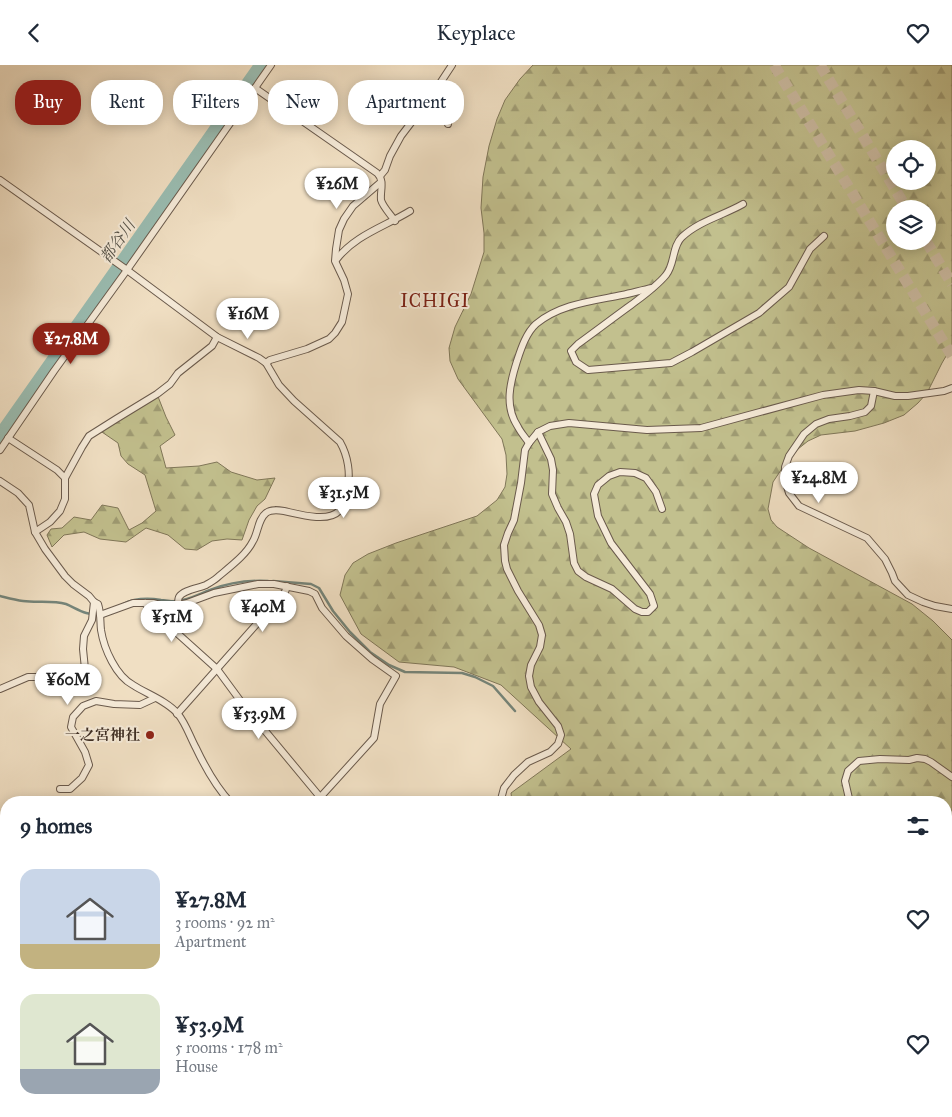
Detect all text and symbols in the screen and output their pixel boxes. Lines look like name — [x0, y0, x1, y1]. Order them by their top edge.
icon: back — [20, 19, 48, 47]
text: Keyplace — [436, 19, 516, 46]
icon: heart — [904, 19, 932, 47]
chip: Buy — [15, 80, 81, 125]
chip: Rent — [91, 80, 163, 125]
chip: Filters — [173, 80, 258, 125]
chip: New — [268, 80, 338, 125]
chip: Apartment — [348, 80, 464, 125]
map controls — [886, 140, 936, 250]
button: locate — [886, 140, 936, 190]
pin: ¥26M — [307, 167, 367, 210]
text: ¥26M — [315, 174, 359, 193]
button: layers — [886, 200, 936, 250]
water label: 都谷川 — [96, 215, 140, 266]
district label: ICHIGI — [400, 290, 470, 312]
pin: ¥16M — [218, 297, 278, 340]
text: ¥16M — [227, 304, 269, 323]
pin: ¥27.8M — [30, 323, 112, 365]
text: ¥27.8M — [44, 329, 98, 348]
pin: ¥24.8M — [778, 461, 860, 504]
text: ¥24.8M — [791, 468, 847, 487]
pin: ¥31.5M — [303, 477, 385, 519]
text: ¥31.5M — [319, 483, 369, 502]
pin: ¥40M — [233, 591, 293, 633]
text: ¥40M — [240, 597, 286, 616]
pin: ¥51M — [142, 601, 202, 643]
text: ¥51M — [152, 607, 192, 626]
pin: ¥60M — [38, 663, 98, 706]
text: ¥60M — [46, 670, 90, 689]
pin: ¥53.9M — [218, 697, 300, 740]
text: ¥53.9M — [233, 704, 285, 723]
place label: 一之宮神社 — [65, 726, 140, 744]
marker: 一之宮神社 — [144, 729, 156, 741]
icon: filters — [904, 812, 932, 840]
text: 9 homes — [20, 813, 92, 839]
text: ¥27.8M — [175, 887, 247, 913]
icon: home — [60, 889, 120, 949]
icon: heart — [904, 905, 932, 933]
text: 3 rooms · 92 m² — [175, 913, 275, 932]
text: Apartment — [175, 932, 247, 951]
text: ¥53.9M — [175, 1012, 244, 1038]
icon: home — [60, 1014, 120, 1074]
icon: heart — [904, 1030, 932, 1058]
text: 5 rooms · 178 m² — [175, 1038, 283, 1057]
text: House — [175, 1057, 218, 1076]

